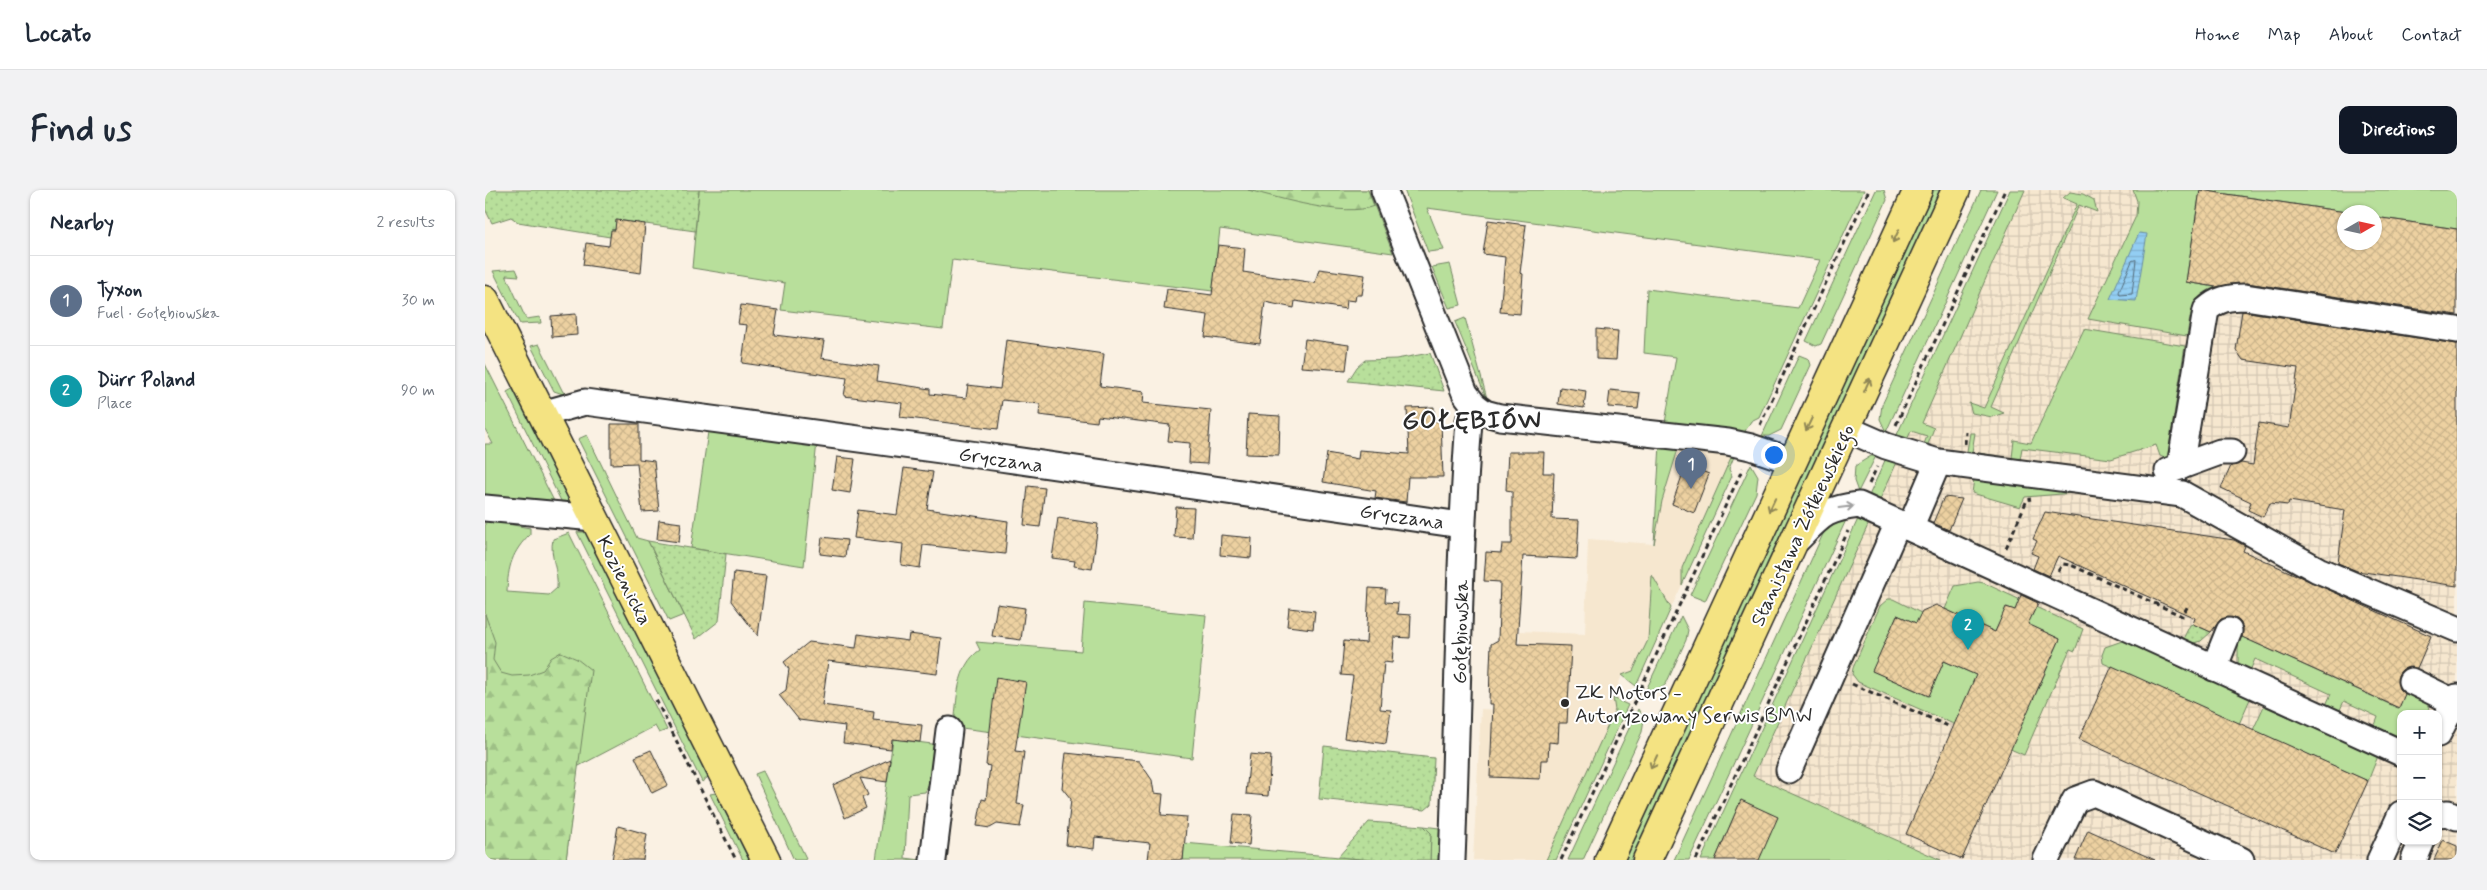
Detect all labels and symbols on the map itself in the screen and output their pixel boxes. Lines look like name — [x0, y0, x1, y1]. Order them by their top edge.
north arrow — [2337, 205, 2382, 250]
one-way arrow — [1891, 228, 1901, 243]
one-way arrow — [1862, 377, 1872, 392]
district label: GOŁĘBIÓW — [1402, 405, 1542, 438]
one-way arrow — [1804, 416, 1814, 431]
street label: Stanisława Żółkiewskiego — [1745, 420, 1864, 632]
street label: Gryczana — [957, 441, 1045, 480]
your location — [1761, 442, 1787, 468]
pin: 1 — [1675, 448, 1707, 489]
one-way arrow — [1767, 497, 1776, 512]
street label: Gryczana — [1358, 498, 1446, 537]
one-way arrow — [1838, 502, 1854, 512]
street label: Kozienicka — [590, 531, 658, 630]
street label: Gołębiowska — [1447, 579, 1476, 684]
pin: 2 — [1952, 609, 1984, 650]
place label: ZK Motors - Autoryzowany Serwis BMW — [1575, 680, 1813, 730]
marker: ZK Motors - Autoryzowany Serwis BMW — [1559, 697, 1571, 709]
one-way arrow — [1648, 754, 1658, 769]

